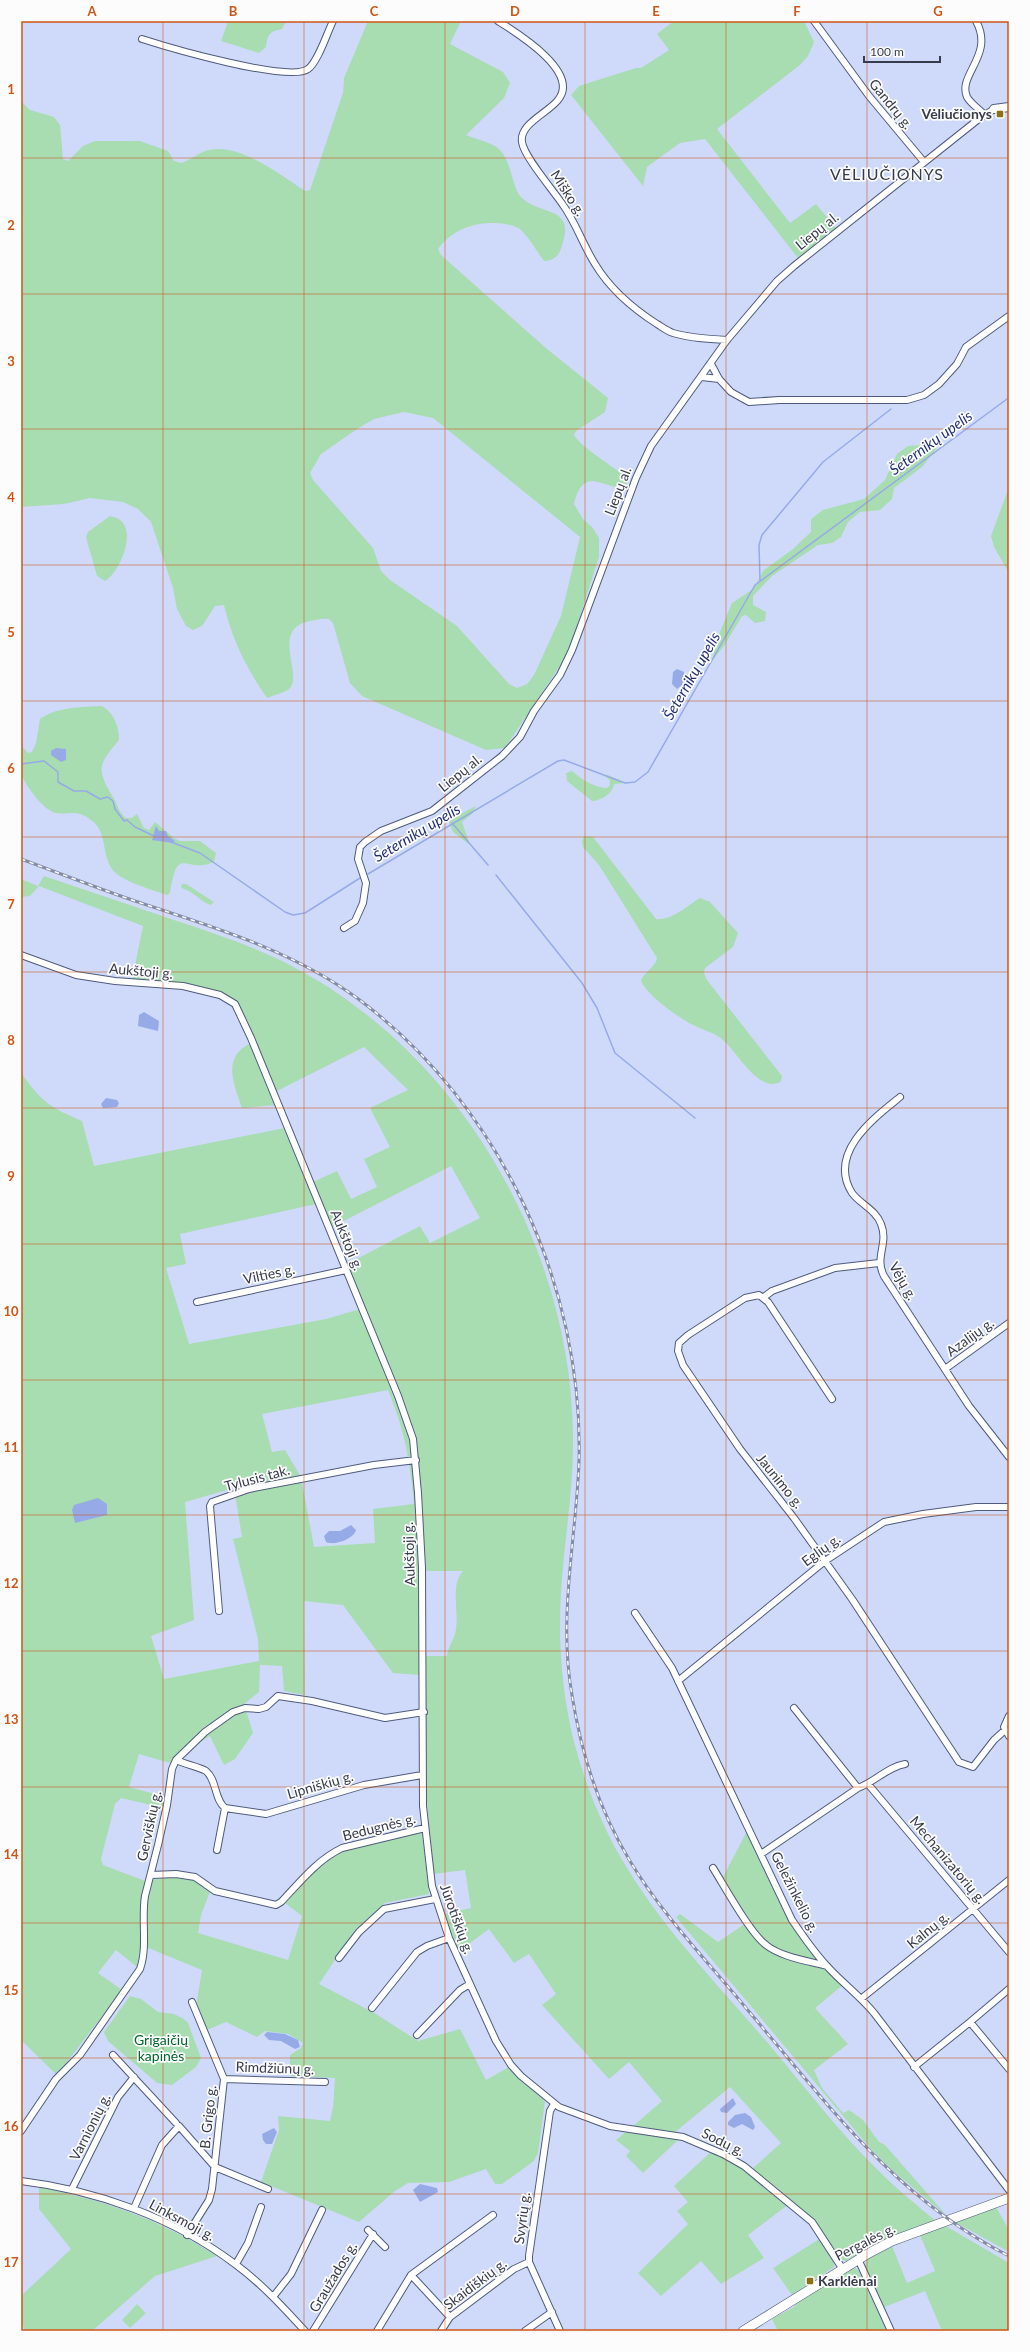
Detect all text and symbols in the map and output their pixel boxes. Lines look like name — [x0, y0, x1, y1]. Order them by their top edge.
text: A — [86, 3, 97, 19]
text: B — [229, 3, 238, 19]
text: C — [370, 3, 379, 19]
text: D — [510, 3, 520, 19]
text: E — [652, 3, 660, 19]
text: F — [793, 3, 801, 19]
text: G — [933, 3, 943, 19]
scale bar — [864, 38, 940, 64]
text: 100 m — [870, 44, 904, 59]
street label: Gandrų g. — [866, 75, 917, 132]
text: 1 — [7, 81, 15, 97]
place label: Vėliučionys — [921, 105, 992, 122]
marker: Vėliučionys — [995, 109, 1005, 119]
district label: VĖLIUČIONYS — [830, 164, 944, 183]
street label: Miško g. — [547, 167, 589, 219]
street label: Liepų al. — [792, 208, 842, 253]
text: 2 — [7, 217, 15, 233]
text: 3 — [7, 353, 15, 369]
water label: Šeternikų upelis — [885, 406, 975, 478]
street label: Liepų al. — [601, 464, 635, 518]
text: 4 — [7, 489, 15, 505]
text: 5 — [7, 624, 15, 640]
water label: Šeternikų upelis — [659, 629, 723, 722]
street label: Liepų al. — [435, 750, 485, 795]
text: 6 — [7, 760, 15, 776]
water label: Šeternikų upelis — [370, 799, 463, 865]
text: 7 — [7, 896, 15, 912]
street label: Aukštoji g. — [108, 959, 174, 982]
text: 8 — [7, 1032, 15, 1048]
text: 9 — [7, 1168, 15, 1184]
street label: Aukštoji g. — [328, 1207, 367, 1273]
street label: Vėjų g. — [886, 1259, 921, 1303]
street label: Vilties g. — [242, 1260, 296, 1287]
text: 10 — [3, 1303, 19, 1319]
street label: Azalijų g. — [943, 1314, 997, 1360]
text: 11 — [3, 1439, 19, 1455]
street label: Jaunimo g. — [753, 1450, 808, 1511]
street label: Tylusis tak. — [222, 1461, 291, 1494]
street label: Aukštoji g. — [399, 1522, 418, 1586]
street label: Eglių g. — [798, 1530, 843, 1569]
text: 12 — [3, 1575, 19, 1591]
text: 13 — [3, 1711, 19, 1727]
street label: Lipniškių g. — [285, 1767, 355, 1802]
street label: Gerviškių g. — [133, 1789, 164, 1863]
street label: Bedugnės g. — [341, 1809, 417, 1844]
street label: Mechanizatorių g. — [907, 1812, 990, 1907]
text: 14 — [3, 1846, 19, 1862]
street label: Geležinkelio g. — [768, 1848, 823, 1935]
street label: Jūrotiškių g. — [437, 1881, 478, 1956]
street label: Kalnų g. — [903, 1907, 952, 1952]
text: 15 — [3, 1982, 19, 1998]
park label: Grigaičių kapinės — [134, 2031, 188, 2064]
street label: Rimdžiūnų g. — [235, 2058, 315, 2077]
street label: B. Grigo g. — [196, 2084, 219, 2150]
street label: Varnionių g. — [65, 2090, 114, 2163]
text: 16 — [3, 2118, 19, 2134]
street label: Sodų g. — [699, 2124, 747, 2159]
street label: Svyrių g. — [510, 2191, 533, 2245]
street label: Linksmoji g. — [147, 2195, 218, 2244]
street label: Pergalės g. — [832, 2219, 898, 2264]
street label: Graužados g. — [305, 2238, 360, 2315]
text: 17 — [3, 2254, 19, 2270]
street label: Skaidiškių g. — [440, 2254, 510, 2313]
place label: Karklėnai — [818, 2272, 877, 2289]
marker: Karklėnai — [805, 2276, 815, 2286]

